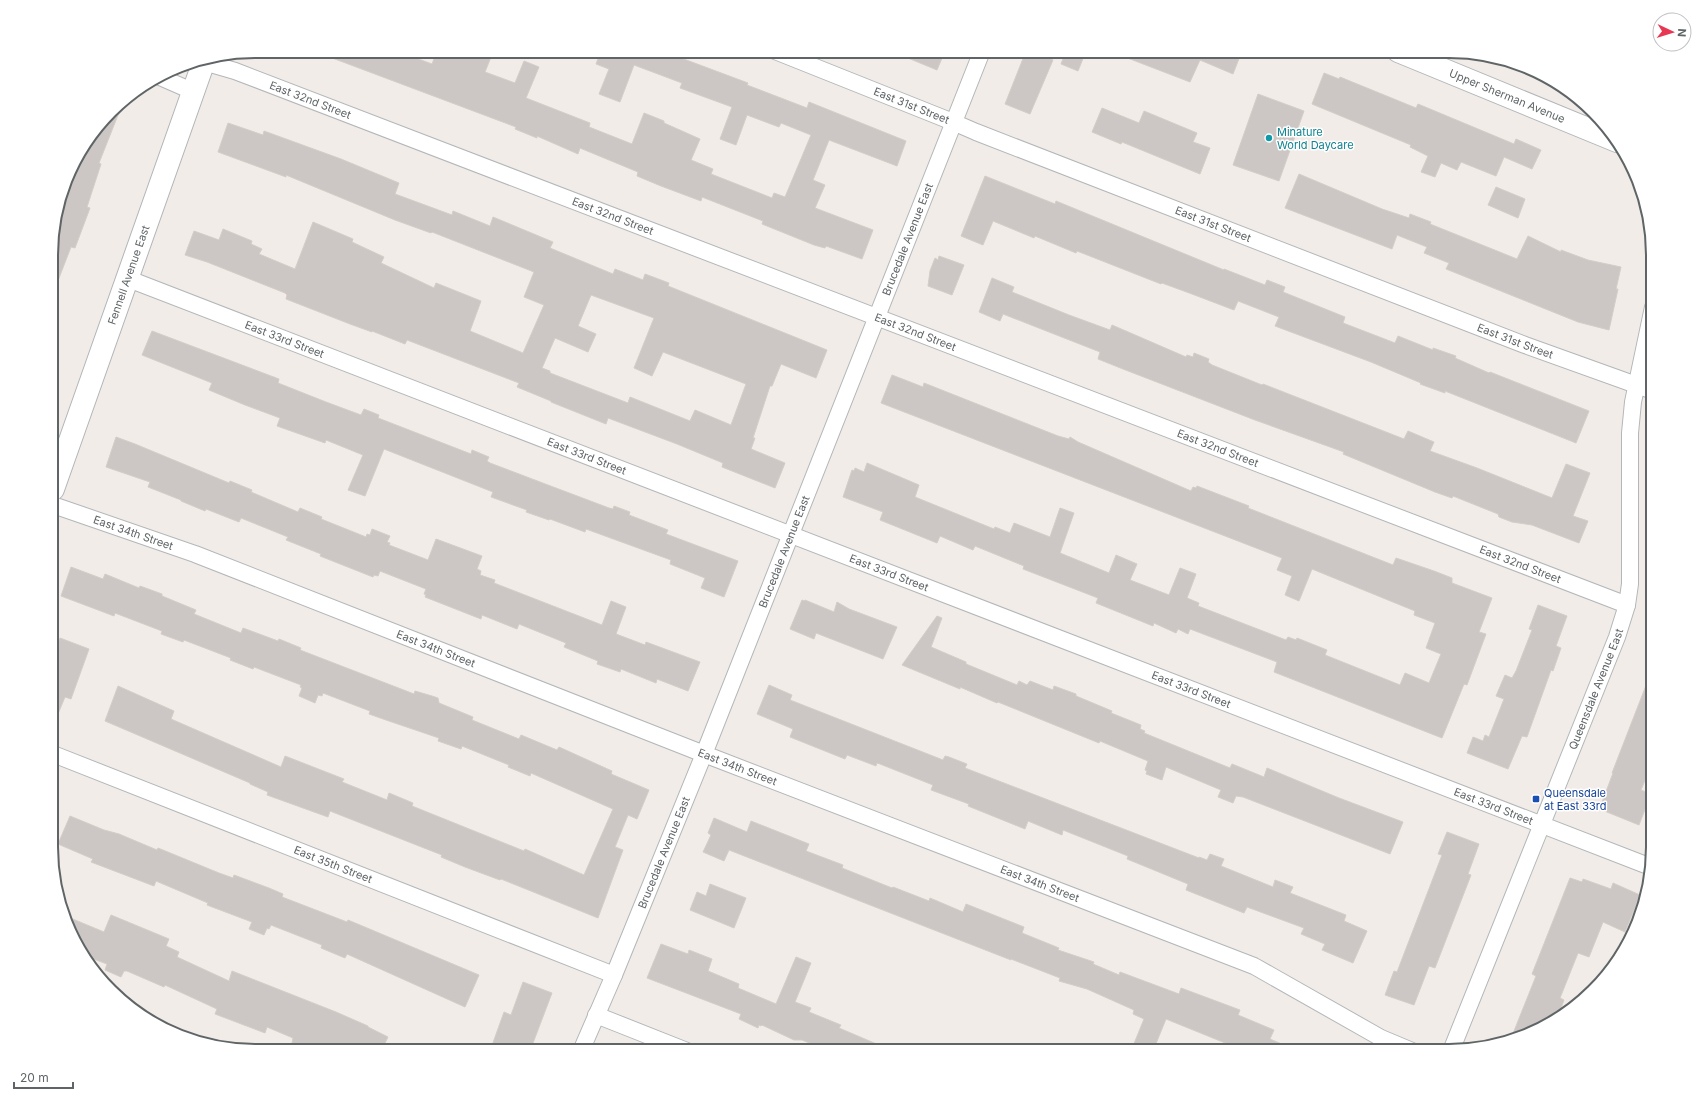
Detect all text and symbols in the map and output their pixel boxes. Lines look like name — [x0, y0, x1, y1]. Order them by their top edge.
north arrow — [1652, 12, 1692, 52]
text: N — [1675, 28, 1689, 37]
street label: Upper Sherman Avenue — [1447, 66, 1567, 126]
street label: East 32nd Street — [268, 78, 354, 122]
street label: East 31st Street — [872, 84, 952, 127]
place label: Minature World Daycare — [1277, 125, 1354, 152]
marker: Minature World Daycare — [1264, 133, 1274, 143]
street label: Brucedale Avenue East — [879, 181, 936, 298]
street label: East 32nd Street — [570, 194, 656, 238]
street label: East 31st Street — [1173, 203, 1253, 245]
street label: Fennell Avenue East — [105, 223, 153, 326]
street label: East 32nd Street — [873, 310, 959, 354]
street label: East 33rd Street — [243, 318, 327, 361]
street label: East 31st Street — [1475, 320, 1556, 362]
street label: East 32nd Street — [1175, 426, 1261, 470]
street label: East 33rd Street — [545, 434, 629, 478]
street label: Brucedale Avenue East — [755, 493, 813, 610]
street label: East 34th Street — [92, 512, 175, 553]
street label: East 32nd Street — [1478, 542, 1564, 586]
street label: East 33rd Street — [847, 551, 931, 594]
street label: Queensdale Avenue East — [1566, 626, 1626, 752]
street label: East 34th Street — [394, 627, 478, 671]
street label: East 33rd Street — [1150, 668, 1233, 711]
street label: East 34th Street — [696, 745, 779, 789]
street label: East 33rd Street — [1452, 785, 1536, 828]
place label: Queensdale at East 33rd — [1544, 786, 1606, 813]
street label: Brucedale Avenue East — [635, 794, 693, 911]
marker: Queensdale at East 33rd — [1531, 794, 1541, 804]
street label: East 35th Street — [292, 843, 375, 886]
street label: East 34th Street — [998, 862, 1082, 905]
scale bar — [14, 1064, 73, 1090]
text: 20 m — [20, 1070, 49, 1085]

